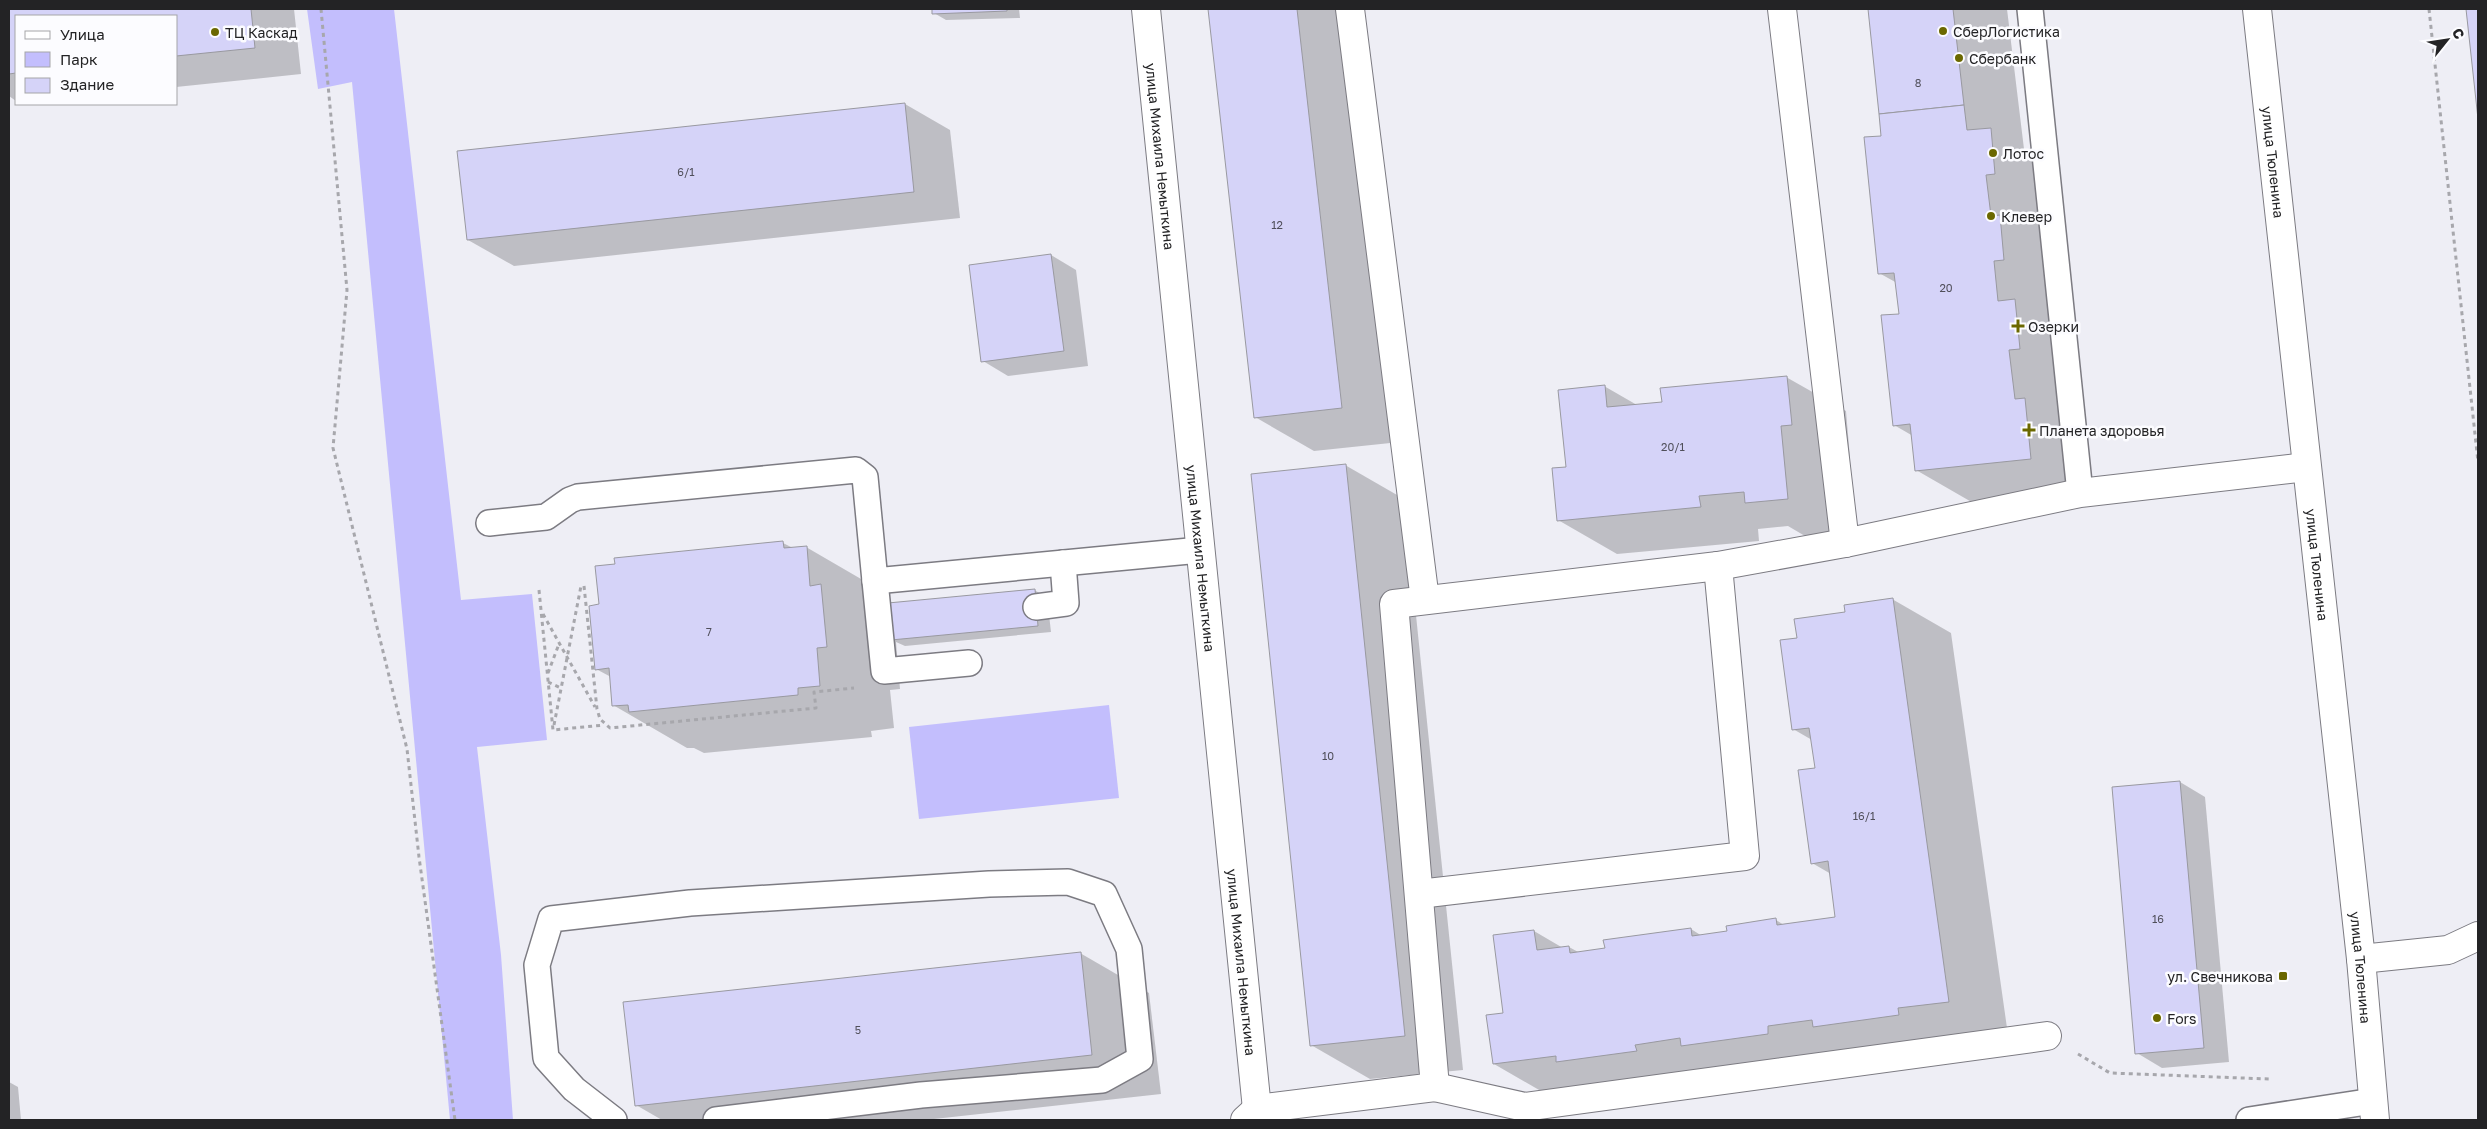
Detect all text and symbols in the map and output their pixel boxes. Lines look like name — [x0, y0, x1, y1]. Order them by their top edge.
legend — [15, 15, 178, 105]
north arrow — [2422, 15, 2472, 65]
place label: СберЛогистика — [1953, 23, 2060, 40]
place label: ТЦ Каскад — [225, 24, 298, 41]
text: Улица — [60, 25, 105, 43]
marker: СберЛогистика — [1937, 25, 1949, 37]
text: С — [2449, 25, 2469, 42]
marker: ТЦ Каскад — [209, 26, 221, 38]
text: Парк — [60, 50, 98, 68]
place label: Сбербанк — [1969, 50, 2036, 67]
marker: Сбербанк — [1953, 52, 1965, 64]
street label: улица Михаила Немыткина — [1143, 62, 1179, 251]
text: Здание — [60, 75, 114, 93]
house number: 8 — [1915, 76, 1922, 89]
street label: улица Тюленина — [2259, 105, 2288, 219]
place label: Лотос — [2003, 145, 2044, 162]
marker: Лотос — [1987, 147, 1999, 159]
house number: 6/1 — [677, 165, 695, 178]
place label: Клевер — [2001, 208, 2052, 225]
marker: Клевер — [1985, 210, 1997, 222]
house number: 12 — [1271, 218, 1283, 231]
house number: 20 — [1939, 281, 1953, 294]
place label: Озерки — [2028, 318, 2079, 335]
marker: Озерки — [2012, 320, 2024, 332]
place label: Планета здоровья — [2039, 422, 2165, 439]
marker: Планета здоровья — [2023, 424, 2035, 436]
house number: 20/1 — [1661, 440, 1685, 453]
street label: улица Михаила Немыткина — [1184, 464, 1219, 653]
street label: улица Тюленина — [2303, 508, 2332, 622]
house number: 7 — [706, 625, 712, 638]
house number: 10 — [1322, 749, 1334, 762]
house number: 16/1 — [1853, 809, 1875, 822]
street label: улица Михаила Немыткина — [1224, 868, 1260, 1056]
street label: улица Тюленина — [2347, 910, 2375, 1024]
house number: 16 — [2152, 912, 2164, 925]
place label: ул. Свечникова — [2167, 968, 2273, 985]
marker: ул. Свечникова — [2277, 970, 2289, 982]
place label: Fors — [2167, 1010, 2196, 1027]
marker: Fors — [2151, 1012, 2163, 1024]
house number: 5 — [855, 1023, 861, 1036]

